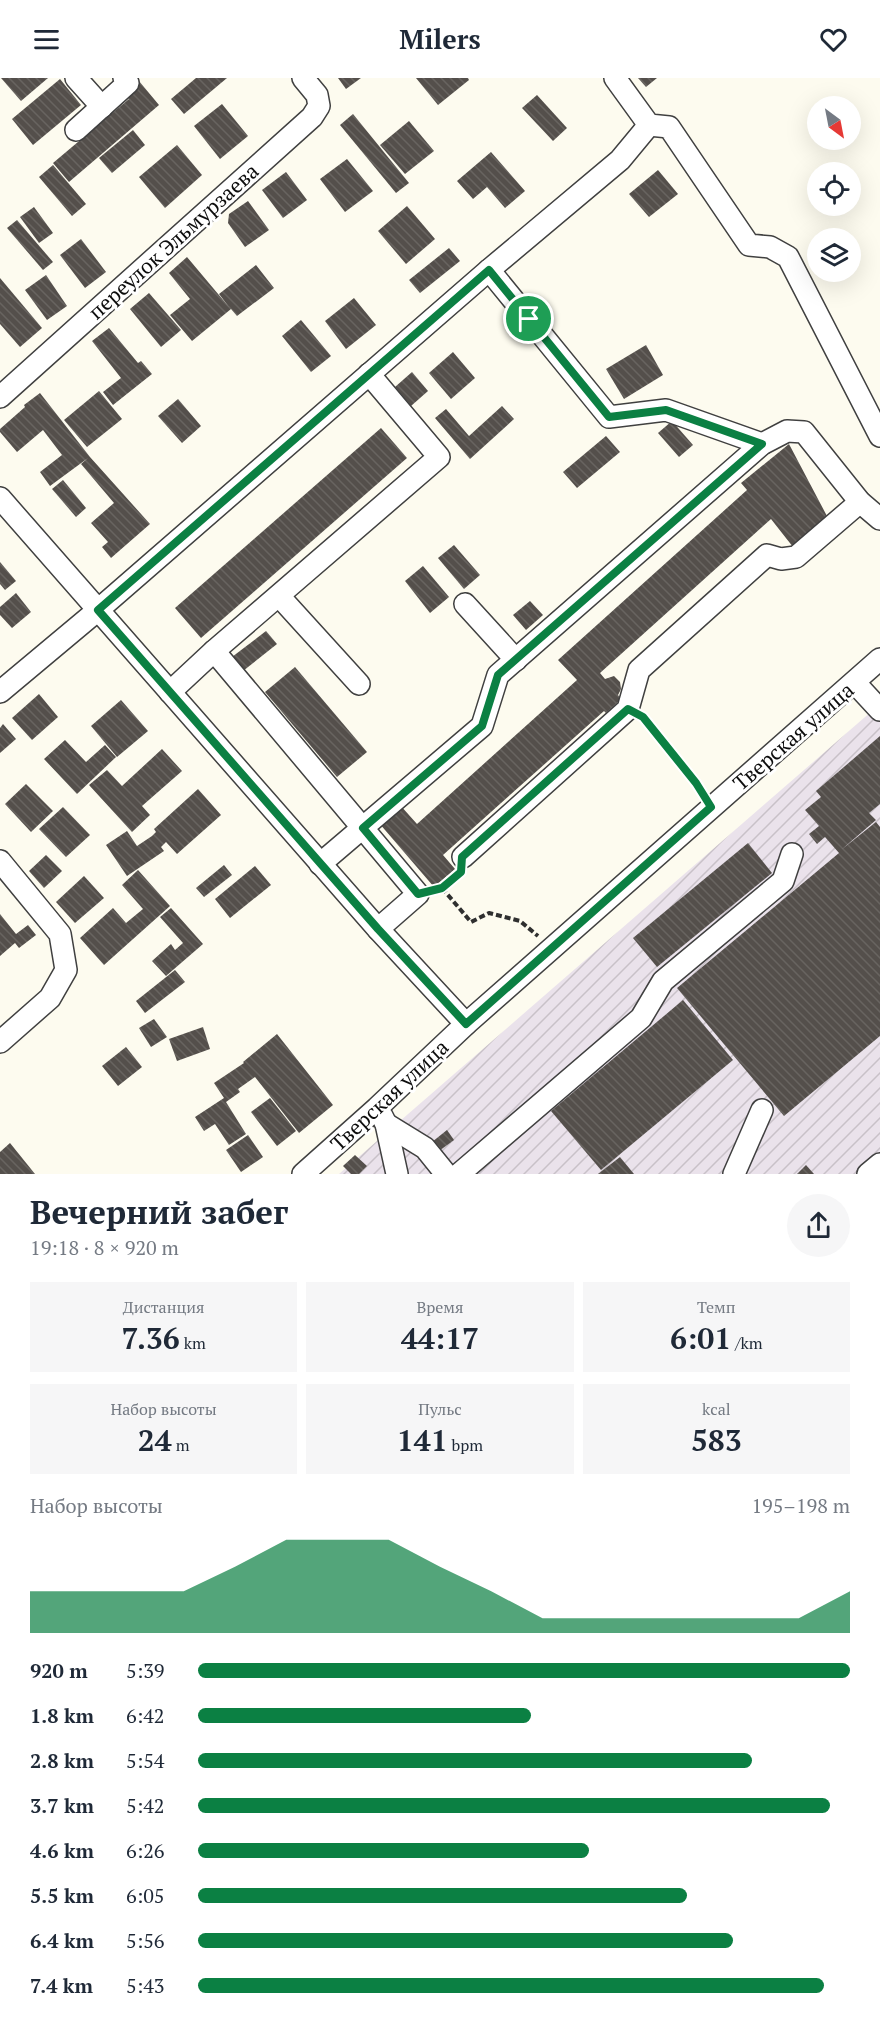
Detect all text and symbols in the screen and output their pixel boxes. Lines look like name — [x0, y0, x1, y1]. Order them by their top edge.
text: Milers — [399, 21, 481, 57]
icon: menu — [30, 23, 63, 56]
icon: heart — [817, 23, 850, 56]
north arrow — [807, 96, 861, 150]
map controls — [807, 96, 861, 282]
street label: переулок Эльмурзаева — [82, 157, 265, 325]
button: locate — [807, 162, 861, 216]
button: layers — [807, 228, 861, 282]
pin — [503, 293, 554, 344]
icon: arrive — [512, 302, 545, 335]
street label: Тверская улица — [727, 675, 860, 796]
street label: Тверская улица — [324, 1033, 454, 1157]
text: Вечерний забег — [30, 1190, 288, 1233]
button: share — [787, 1194, 850, 1257]
text: 19:18 · 8 × 920 m — [30, 1234, 179, 1261]
text: Дистанция — [123, 1296, 205, 1318]
text: Время — [416, 1296, 464, 1318]
text: Темп — [697, 1296, 736, 1318]
text: 7.36 — [122, 1318, 180, 1358]
text: 44:17 — [401, 1318, 479, 1358]
text: 6:01 — [670, 1318, 731, 1358]
text: km — [180, 1332, 206, 1354]
text: /km — [731, 1332, 763, 1354]
text: Набор высоты — [111, 1398, 217, 1420]
text: Пульс — [418, 1398, 462, 1420]
text: kcal — [702, 1398, 731, 1420]
text: 24 — [138, 1420, 172, 1460]
text: 141 — [397, 1420, 448, 1460]
text: 583 — [691, 1420, 742, 1460]
text: m — [172, 1434, 189, 1456]
text: bpm — [448, 1434, 483, 1456]
text: Набор высоты — [30, 1492, 163, 1519]
text: 195–198 m — [751, 1492, 850, 1519]
text: 920 m — [30, 1657, 88, 1684]
text: 5:39 — [126, 1657, 165, 1684]
text: 1.8 km — [30, 1702, 94, 1729]
text: 6:42 — [126, 1702, 165, 1729]
text: 2.8 km — [30, 1747, 94, 1774]
text: 5:54 — [126, 1747, 165, 1774]
text: 3.7 km — [30, 1792, 94, 1819]
text: 5:42 — [126, 1792, 165, 1819]
text: 4.6 km — [30, 1837, 94, 1864]
text: 6:26 — [126, 1837, 165, 1864]
text: 5.5 km — [30, 1882, 94, 1909]
text: 6:05 — [126, 1882, 165, 1909]
text: 6.4 km — [30, 1927, 94, 1954]
text: 5:56 — [126, 1927, 165, 1954]
text: 7.4 km — [30, 1972, 93, 1999]
text: 5:43 — [126, 1972, 165, 1999]

